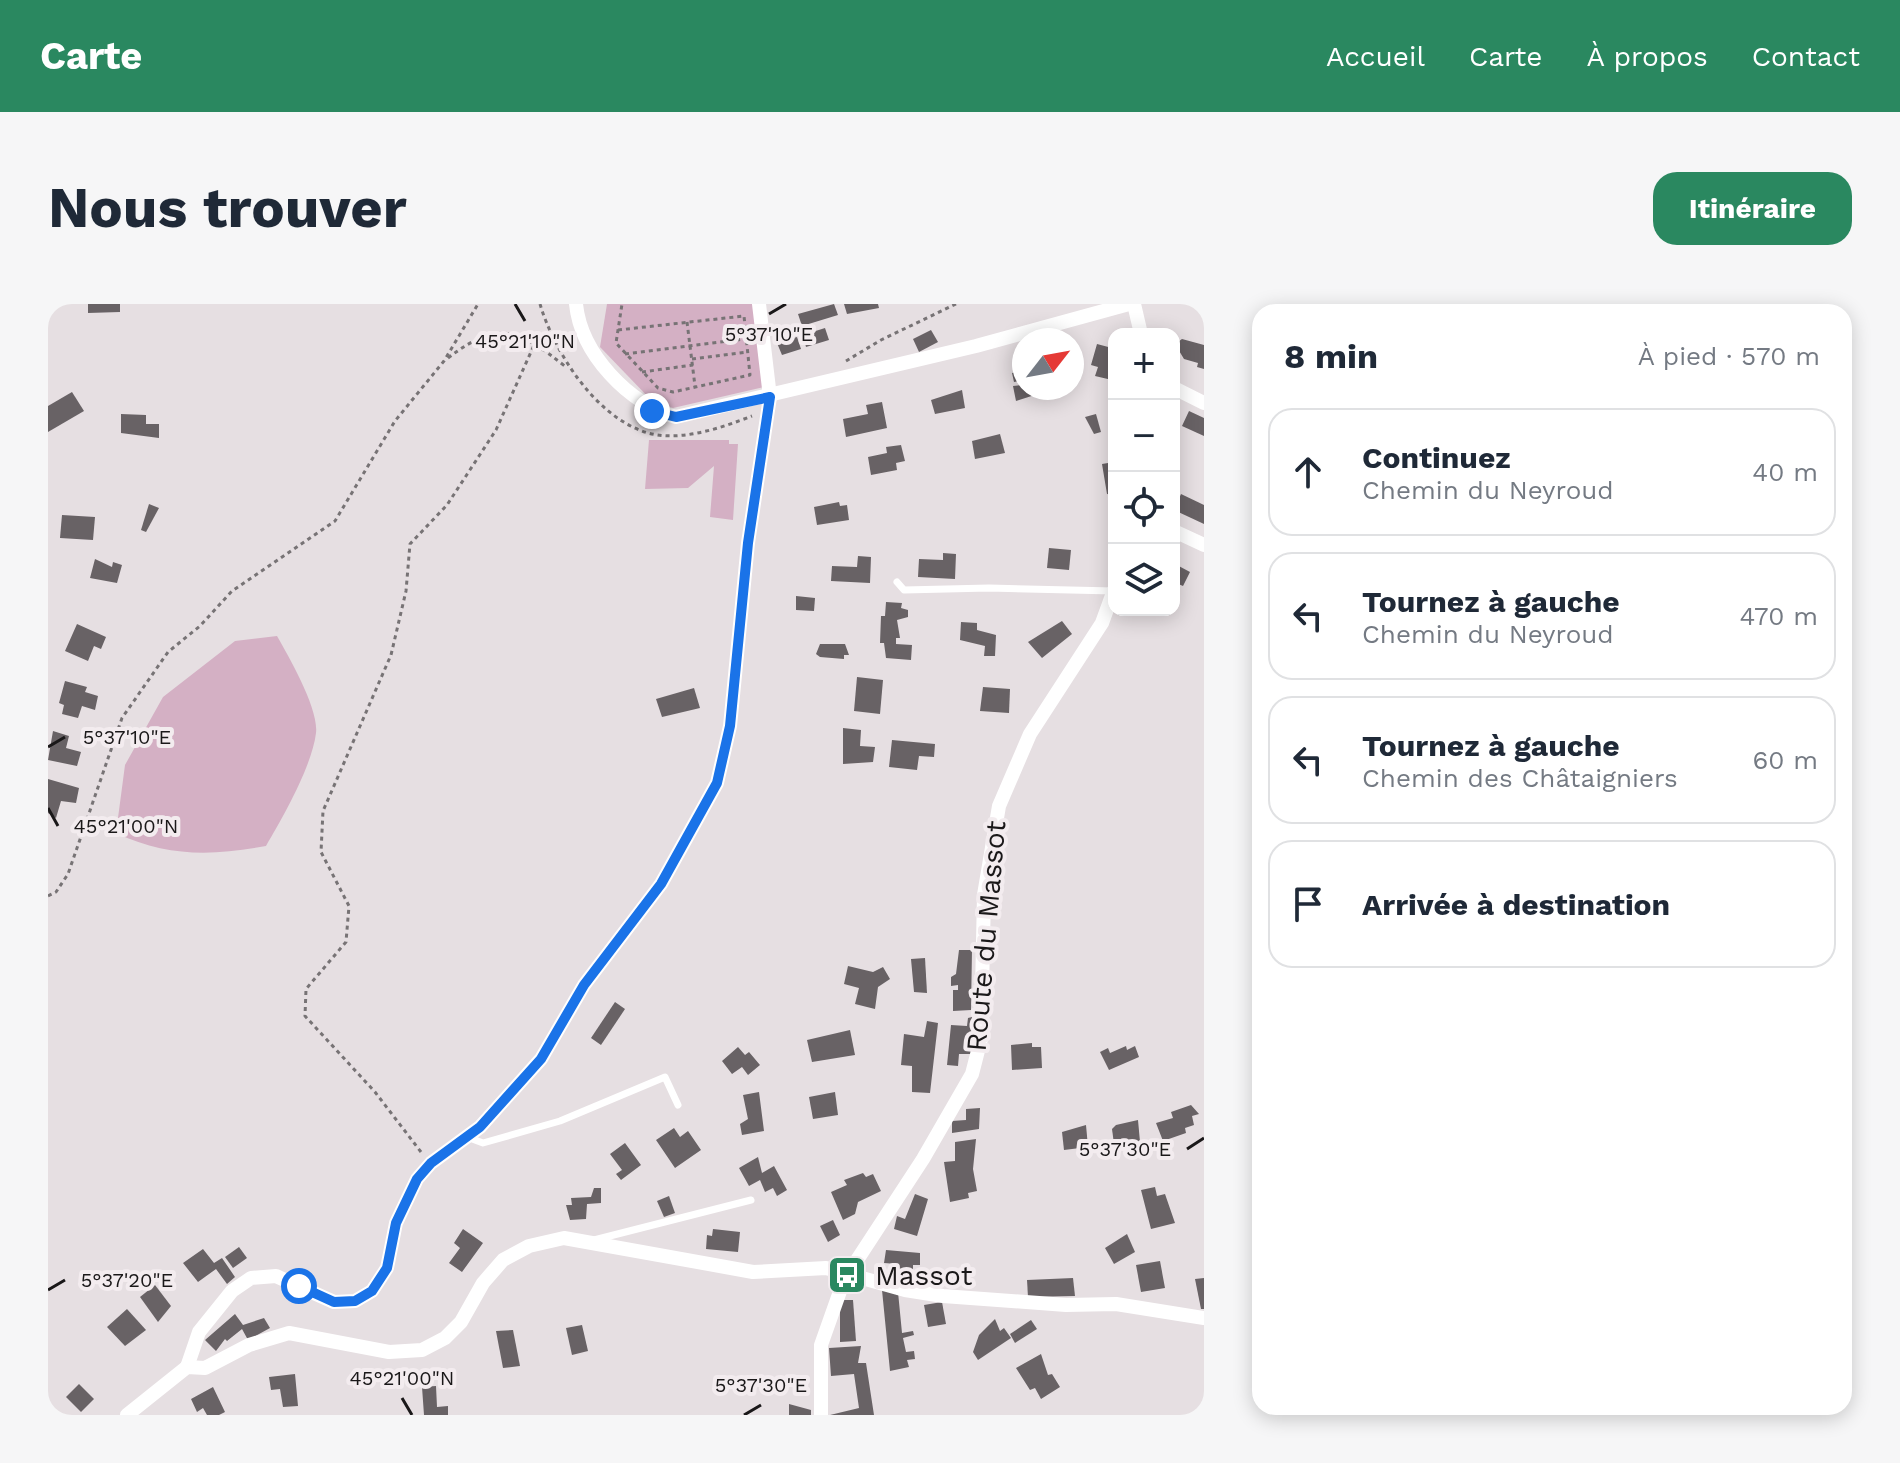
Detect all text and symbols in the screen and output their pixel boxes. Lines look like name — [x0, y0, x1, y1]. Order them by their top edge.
text: Carte — [40, 34, 142, 78]
text: Accueil — [1326, 40, 1425, 73]
text: Carte — [1469, 40, 1543, 73]
text: À propos — [1587, 40, 1708, 73]
text: Contact — [1752, 40, 1860, 73]
button: Itinéraire — [1653, 172, 1852, 245]
text: Nous trouver — [48, 175, 407, 241]
text: 5°37'10"E — [725, 322, 813, 346]
north arrow — [1012, 328, 1084, 400]
map controls — [1108, 328, 1180, 616]
button: + — [1108, 328, 1180, 400]
text: 45°21'10"N — [475, 329, 575, 353]
text: 8 min — [1284, 336, 1378, 376]
text: À pied · 570 m — [1638, 341, 1820, 371]
route end — [634, 393, 670, 429]
button: − — [1108, 400, 1180, 472]
text: Continuez — [1362, 440, 1511, 475]
icon: ahead — [1286, 450, 1330, 494]
text: 40 m — [1752, 457, 1818, 487]
button: locate — [1108, 472, 1180, 544]
text: Chemin du Neyroud — [1362, 475, 1614, 505]
button: layers — [1108, 544, 1180, 616]
text: Tournez à gauche — [1362, 584, 1620, 619]
icon: left — [1286, 594, 1330, 638]
text: 470 m — [1740, 601, 1818, 631]
text: Chemin du Neyroud — [1362, 619, 1614, 649]
text: 5°37'10"E — [83, 725, 171, 749]
text: Tournez à gauche — [1362, 728, 1620, 763]
icon: left — [1286, 738, 1330, 782]
text: 60 m — [1752, 745, 1818, 775]
text: Chemin des Châtaigniers — [1362, 763, 1678, 793]
text: 45°21'00"N — [74, 814, 178, 838]
street label: Route du Massot — [959, 819, 1013, 1053]
icon: arrive — [1286, 882, 1330, 926]
text: Arrivée à destination — [1362, 887, 1670, 922]
text: 5°37'30"E — [1079, 1137, 1171, 1161]
bus stop icon: Massot — [826, 1254, 868, 1296]
place label: Massot — [875, 1259, 973, 1292]
text: 5°37'20"E — [81, 1268, 173, 1292]
route start — [281, 1268, 317, 1304]
text: 45°21'00"N — [350, 1366, 454, 1390]
text: 5°37'30"E — [715, 1373, 807, 1397]

